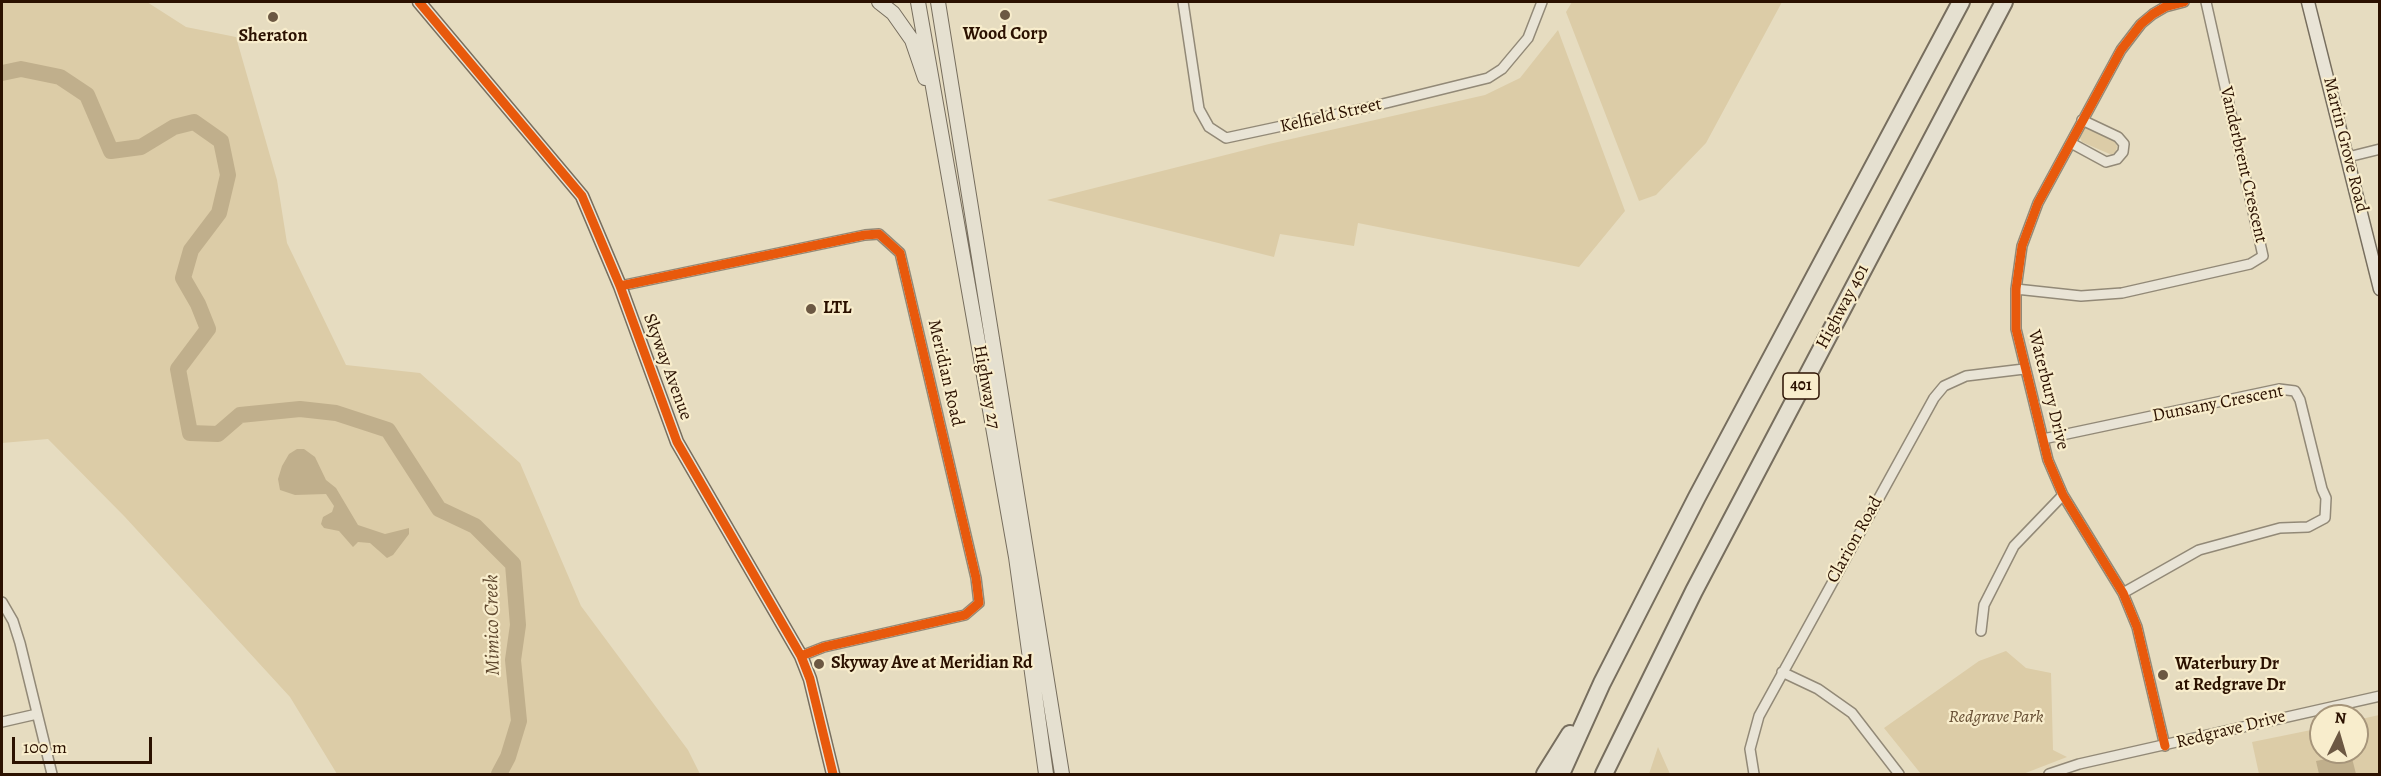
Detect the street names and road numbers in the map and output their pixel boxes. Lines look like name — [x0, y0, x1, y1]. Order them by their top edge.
street label: Martin Grove Road — [2318, 75, 2372, 215]
street label: Vanderbrent Crescent — [2214, 85, 2272, 245]
street label: Kelfield Street — [1278, 94, 1384, 138]
street label: Highway 401 — [1812, 261, 1874, 353]
street label: Skyway Avenue — [638, 311, 696, 423]
street label: Meridian Road — [922, 317, 968, 429]
street label: Waterbury Drive — [2023, 328, 2073, 452]
street label: Highway 27 — [968, 343, 1004, 431]
road number: 401 — [1783, 373, 1819, 399]
street label: Dunsany Crescent — [2151, 381, 2285, 427]
street label: Clarion Road — [1822, 493, 1888, 587]
street label: Redgrave Drive — [2174, 706, 2288, 754]

